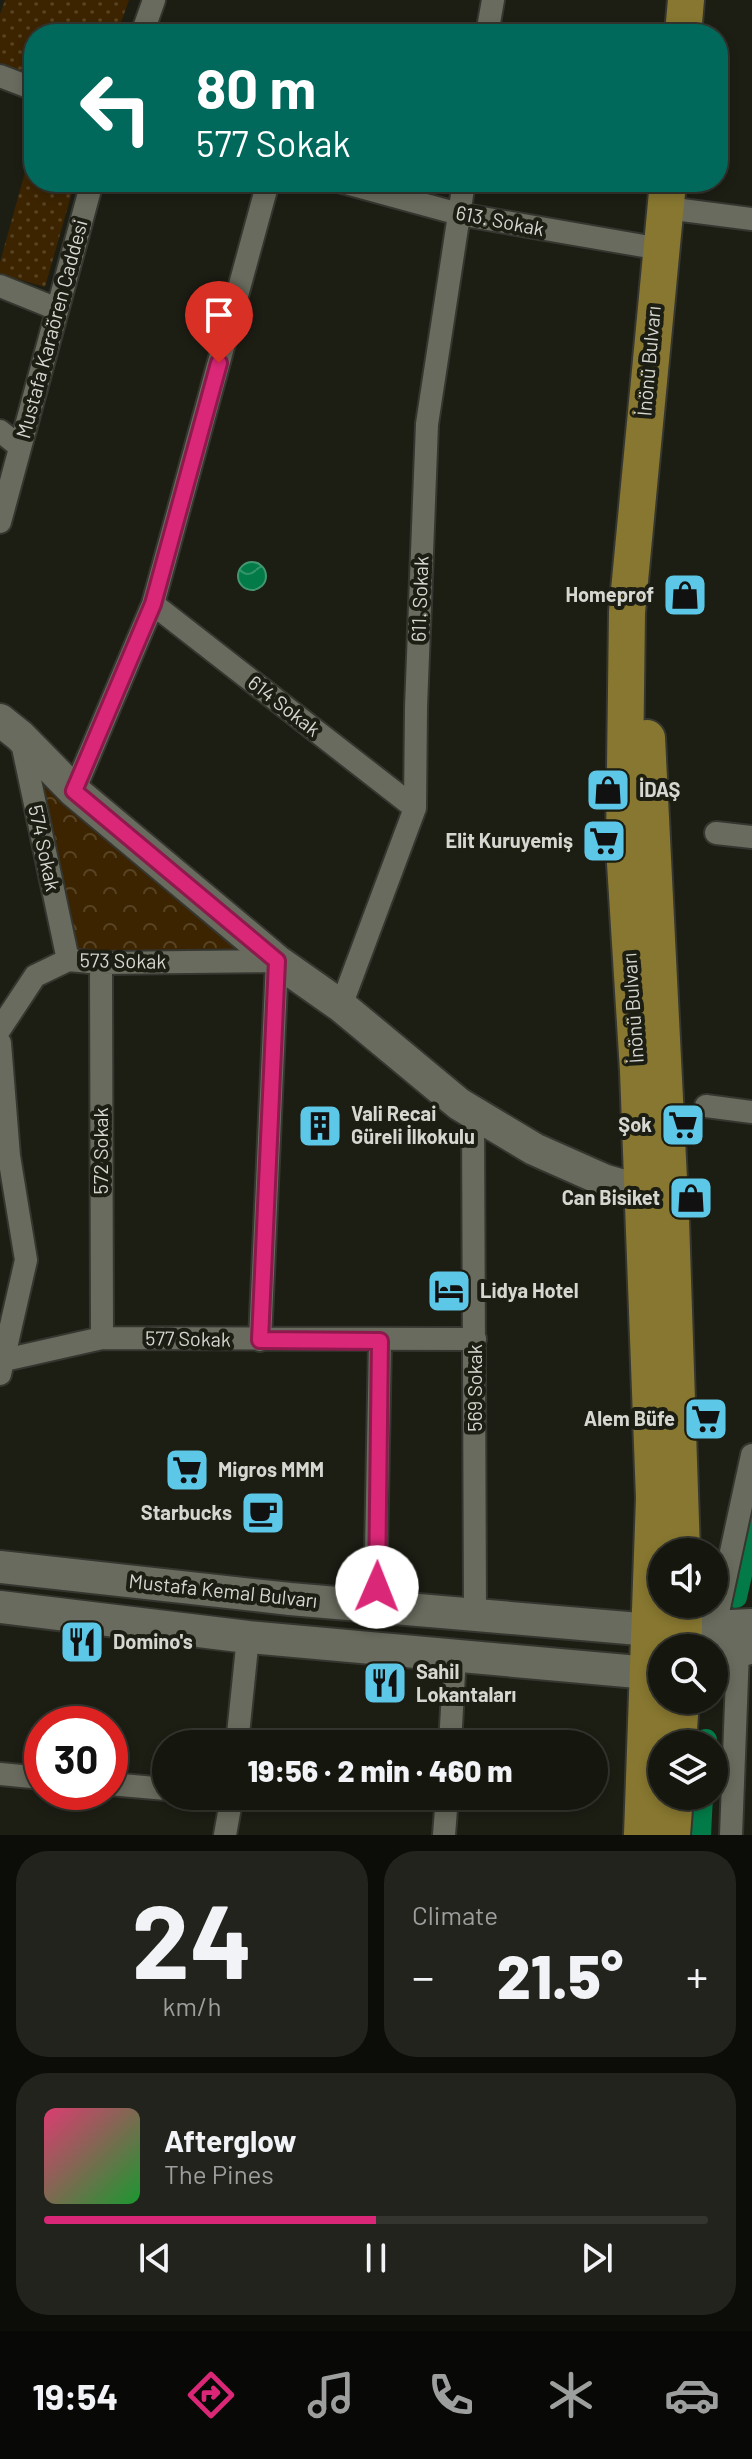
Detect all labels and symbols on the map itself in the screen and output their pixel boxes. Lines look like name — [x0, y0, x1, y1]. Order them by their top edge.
street label: 613. Sokak — [454, 200, 546, 240]
street label: Mustafa Karaören Caddesi — [10, 217, 92, 441]
pin — [185, 281, 253, 363]
street label: İnönü Bulvarı — [631, 305, 665, 417]
street label: 611. Sokak — [406, 555, 432, 642]
shop icon: Homeprof — [661, 571, 709, 619]
place label: Homeprof — [565, 582, 654, 606]
street label: 614 Sokak — [244, 670, 325, 741]
shop icon: İDAŞ — [584, 766, 632, 814]
place label: İDAŞ — [639, 777, 680, 801]
street label: 574 Sokak — [24, 803, 66, 893]
supermarket icon: Elit Kuruyemiş — [580, 817, 628, 865]
place label: Elit Kuruyemiş — [446, 828, 573, 852]
street label: 573 Sokak — [79, 947, 167, 973]
street label: İnönü Bulvarı — [616, 952, 648, 1064]
place label: Vali Recai Güreli İlkokulu — [351, 1101, 475, 1148]
supermarket icon: Şok — [659, 1101, 707, 1149]
building icon: Vali Recai Güreli İlkokulu — [296, 1102, 344, 1150]
street label: 572 Sokak — [88, 1107, 112, 1195]
place label: Şok — [618, 1112, 652, 1136]
shop icon: Can Bisiket — [667, 1174, 715, 1222]
place label: Can Bisiket — [562, 1185, 660, 1209]
hotel icon: Lidya Hotel — [425, 1267, 473, 1315]
place label: Lidya Hotel — [480, 1278, 579, 1302]
street label: 577 Sokak — [145, 1325, 231, 1351]
street label: 569 Sokak — [462, 1344, 486, 1432]
supermarket icon: Alem Büfe — [682, 1395, 730, 1443]
place label: Alem Büfe — [584, 1406, 675, 1430]
supermarket icon: Migros MMM — [163, 1446, 211, 1494]
place label: Migros MMM — [218, 1457, 324, 1481]
cafe icon: Starbucks — [239, 1489, 287, 1537]
place label: Starbucks — [141, 1500, 232, 1524]
position arrow — [335, 1545, 419, 1629]
street label: Mustafa Kemal Bulvarı — [128, 1568, 319, 1612]
restaurant icon: Domino's — [58, 1618, 106, 1666]
place label: Domino's — [113, 1629, 193, 1653]
restaurant icon: Sahil Lokantaları — [361, 1659, 409, 1707]
place label: Sahil Lokantaları — [416, 1659, 516, 1706]
speed limit sign: 30 — [24, 1706, 128, 1810]

